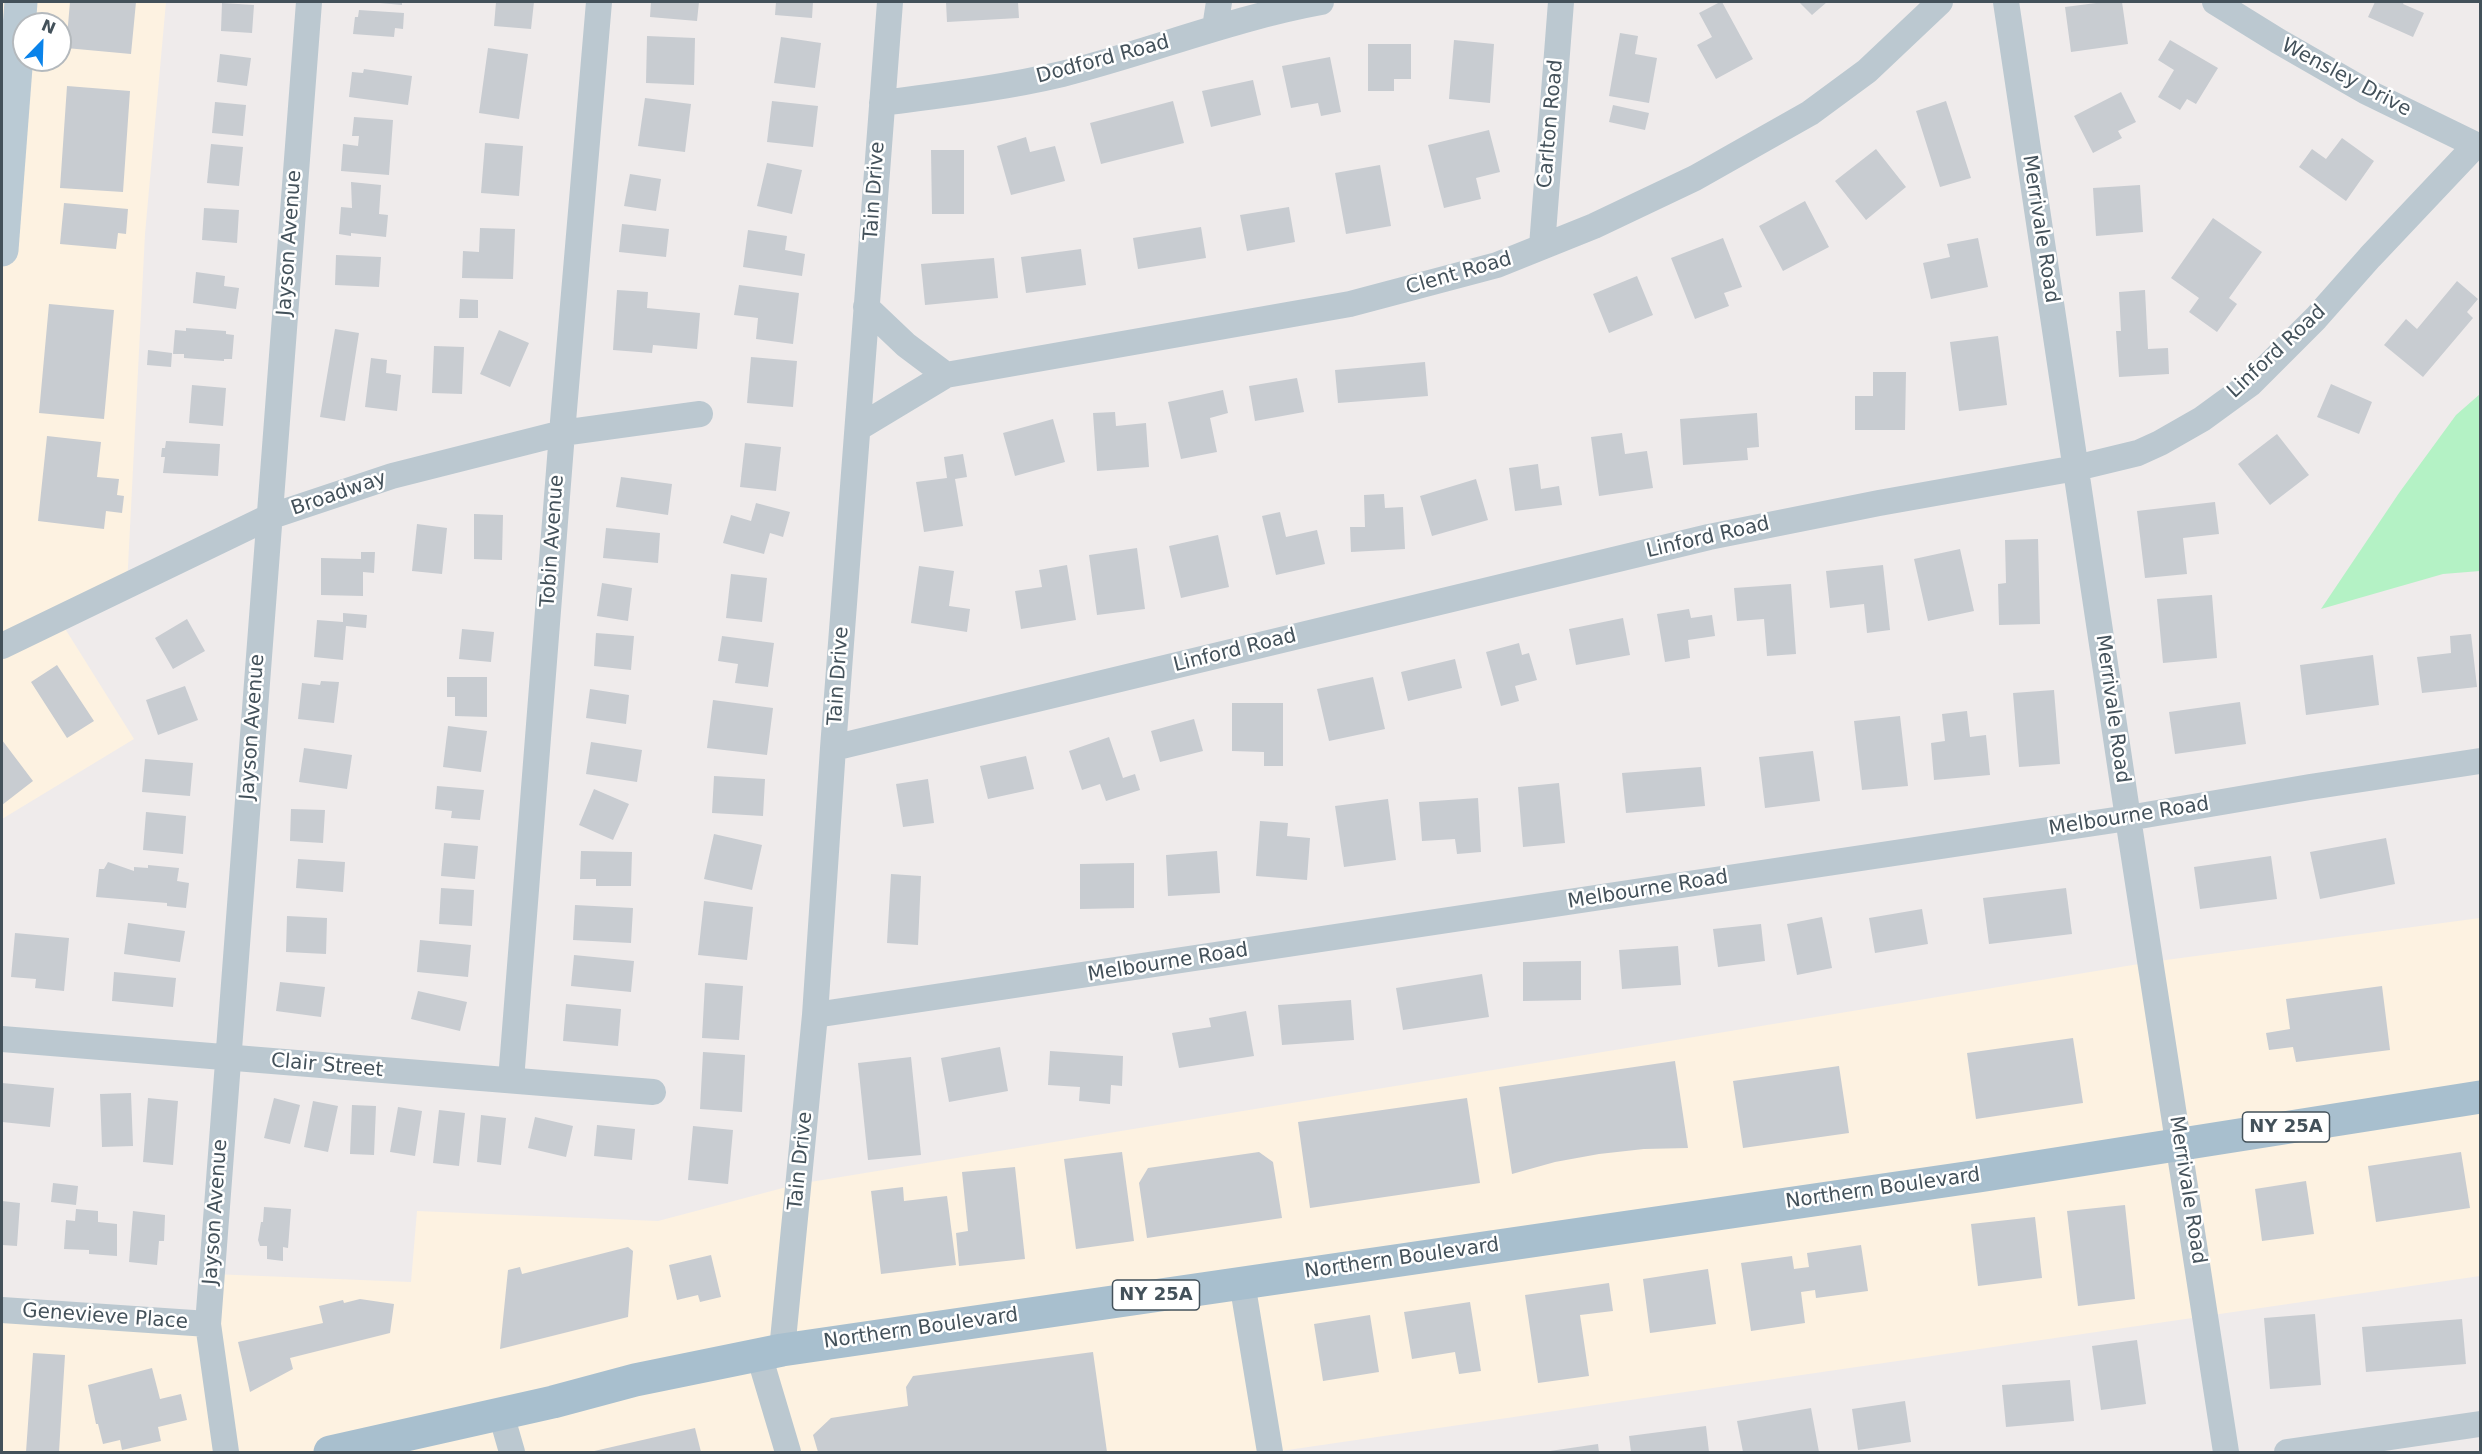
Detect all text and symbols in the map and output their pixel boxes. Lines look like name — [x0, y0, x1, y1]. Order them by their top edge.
north arrow — [12, 12, 72, 72]
text: N — [39, 15, 58, 38]
street label: Dodford Road — [1034, 31, 1172, 89]
street label: Wensley Drive — [2277, 34, 2415, 122]
street label: Carlton Road — [1533, 59, 1569, 189]
street label: Tain Drive — [860, 141, 890, 241]
street label: Merrivale Road — [2016, 153, 2064, 305]
street label: Jayson Avenue — [273, 169, 307, 317]
street label: Clent Road — [1403, 247, 1515, 301]
street label: Linford Road — [2223, 300, 2331, 404]
street label: Broadway — [288, 467, 390, 521]
street label: Tobin Avenue — [536, 474, 570, 608]
street label: Linford Road — [1644, 512, 1772, 564]
street label: Linford Road — [1171, 624, 1299, 678]
street label: Tain Drive — [824, 626, 854, 726]
street label: Merrivale Road — [2090, 633, 2134, 785]
street label: Jayson Avenue — [236, 653, 270, 801]
street label: Melbourne Road — [2047, 792, 2211, 842]
street label: Melbourne Road — [1566, 865, 1730, 915]
street label: Melbourne Road — [1086, 938, 1250, 988]
street label: Clair Street — [270, 1049, 384, 1083]
street label: Tain Drive — [784, 1110, 818, 1212]
road number: NY 25A — [2242, 1112, 2330, 1142]
street label: Merrivale Road — [2163, 1114, 2211, 1266]
street label: Jayson Avenue — [199, 1138, 233, 1286]
street label: Northern Boulevard — [1784, 1163, 1982, 1215]
street label: Northern Boulevard — [1303, 1233, 1501, 1285]
road number: NY 25A — [1112, 1280, 1200, 1310]
street label: Genevieve Place — [21, 1299, 189, 1335]
street label: Northern Boulevard — [822, 1303, 1020, 1355]

